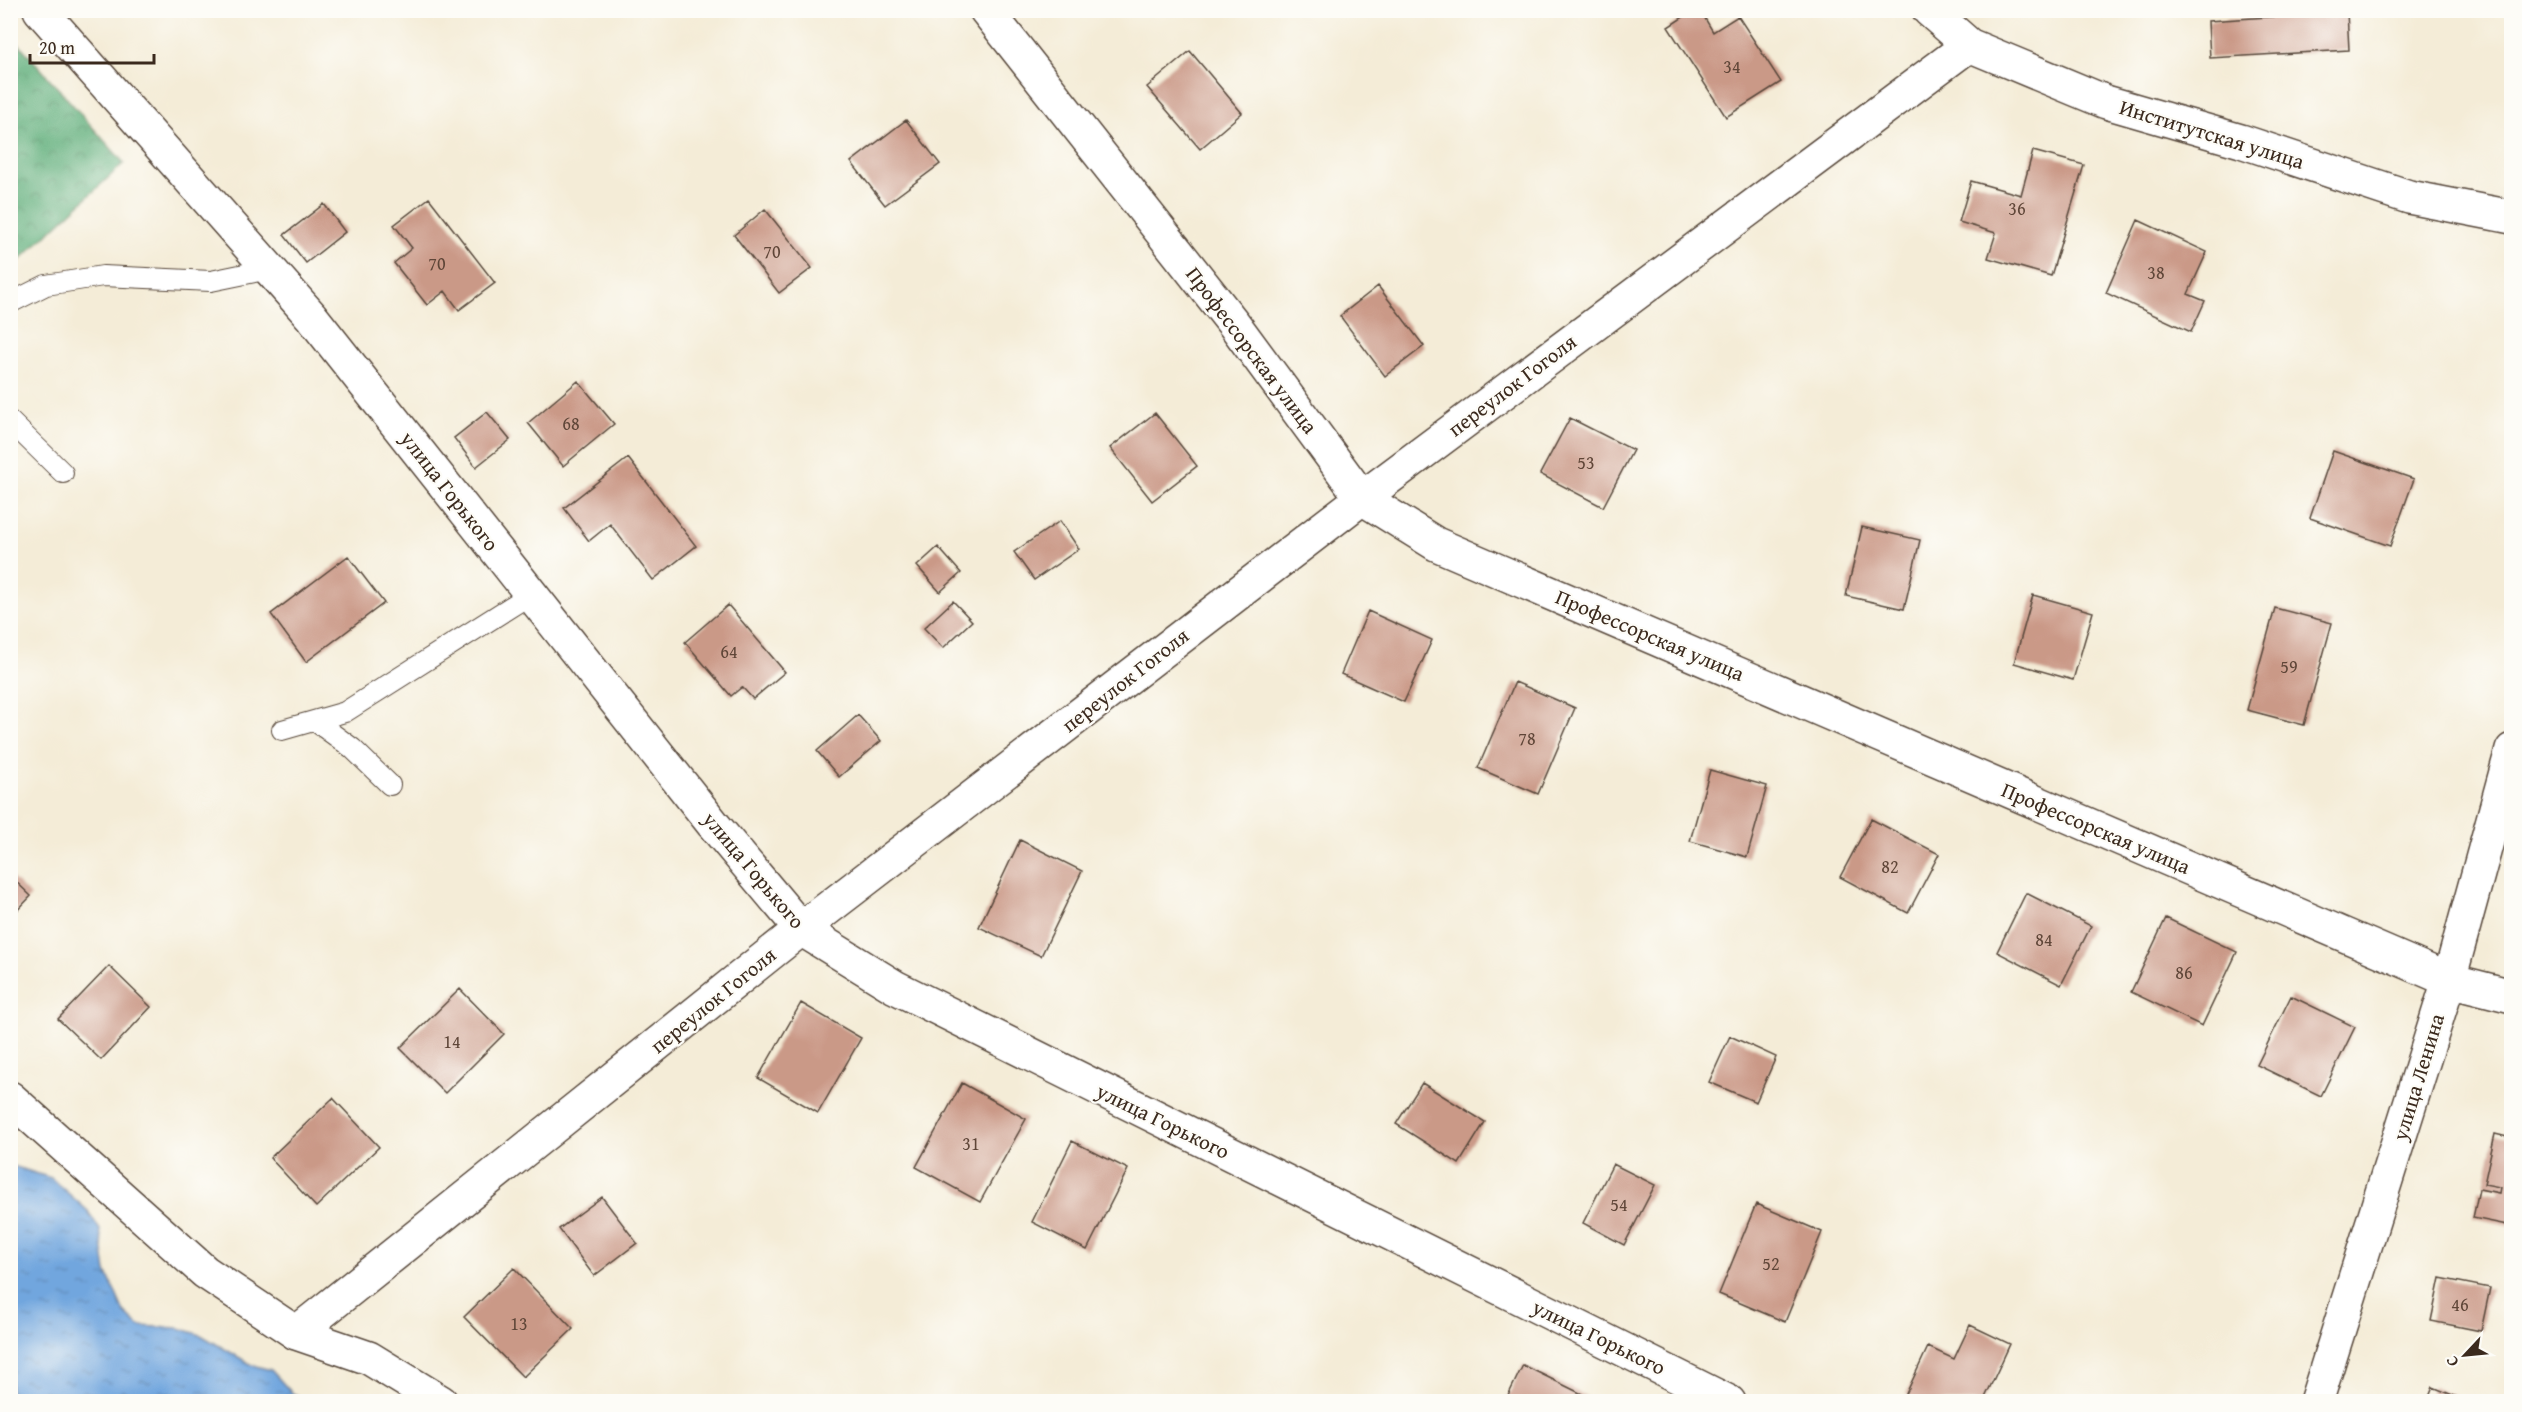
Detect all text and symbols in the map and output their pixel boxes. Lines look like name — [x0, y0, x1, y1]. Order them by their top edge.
scale bar — [30, 27, 154, 65]
text: 20 m — [39, 34, 75, 61]
house number: 34 — [1723, 53, 1741, 80]
street label: Институтская улица — [2116, 91, 2308, 177]
house number: 36 — [2008, 195, 2026, 222]
house number: 70 — [763, 238, 781, 265]
house number: 70 — [428, 250, 446, 277]
house number: 38 — [2147, 259, 2165, 286]
street label: Профессорская улица — [1179, 260, 1325, 440]
street label: переулок Гоголя — [1441, 326, 1583, 444]
house number: 68 — [562, 410, 580, 437]
street label: улица Горького — [393, 424, 507, 558]
house number: 53 — [1577, 449, 1595, 476]
street label: Профессорская улица — [1551, 581, 1749, 689]
street label: переулок Гоголя — [1055, 620, 1196, 740]
house number: 64 — [720, 638, 738, 665]
house number: 59 — [2280, 653, 2298, 680]
house number: 78 — [1518, 725, 1536, 752]
street label: Профессорская улица — [1997, 774, 2195, 882]
street label: улица Горького — [695, 804, 812, 935]
house number: 82 — [1881, 853, 1899, 880]
house number: 84 — [2035, 926, 2053, 953]
street label: переулок Гоголя — [643, 939, 783, 1061]
house number: 86 — [2175, 959, 2193, 986]
street label: улица Ленина — [2384, 1010, 2452, 1145]
house number: 14 — [443, 1028, 461, 1055]
street label: улица Горького — [1090, 1075, 1235, 1167]
house number: 31 — [962, 1130, 980, 1157]
house number: 54 — [1610, 1191, 1628, 1218]
house number: 52 — [1762, 1250, 1780, 1277]
street label: улица Горького — [1526, 1291, 1671, 1383]
house number: 46 — [2451, 1291, 2469, 1318]
house number: 13 — [510, 1310, 528, 1337]
north arrow — [2435, 1325, 2495, 1385]
text: С — [2439, 1352, 2464, 1371]

